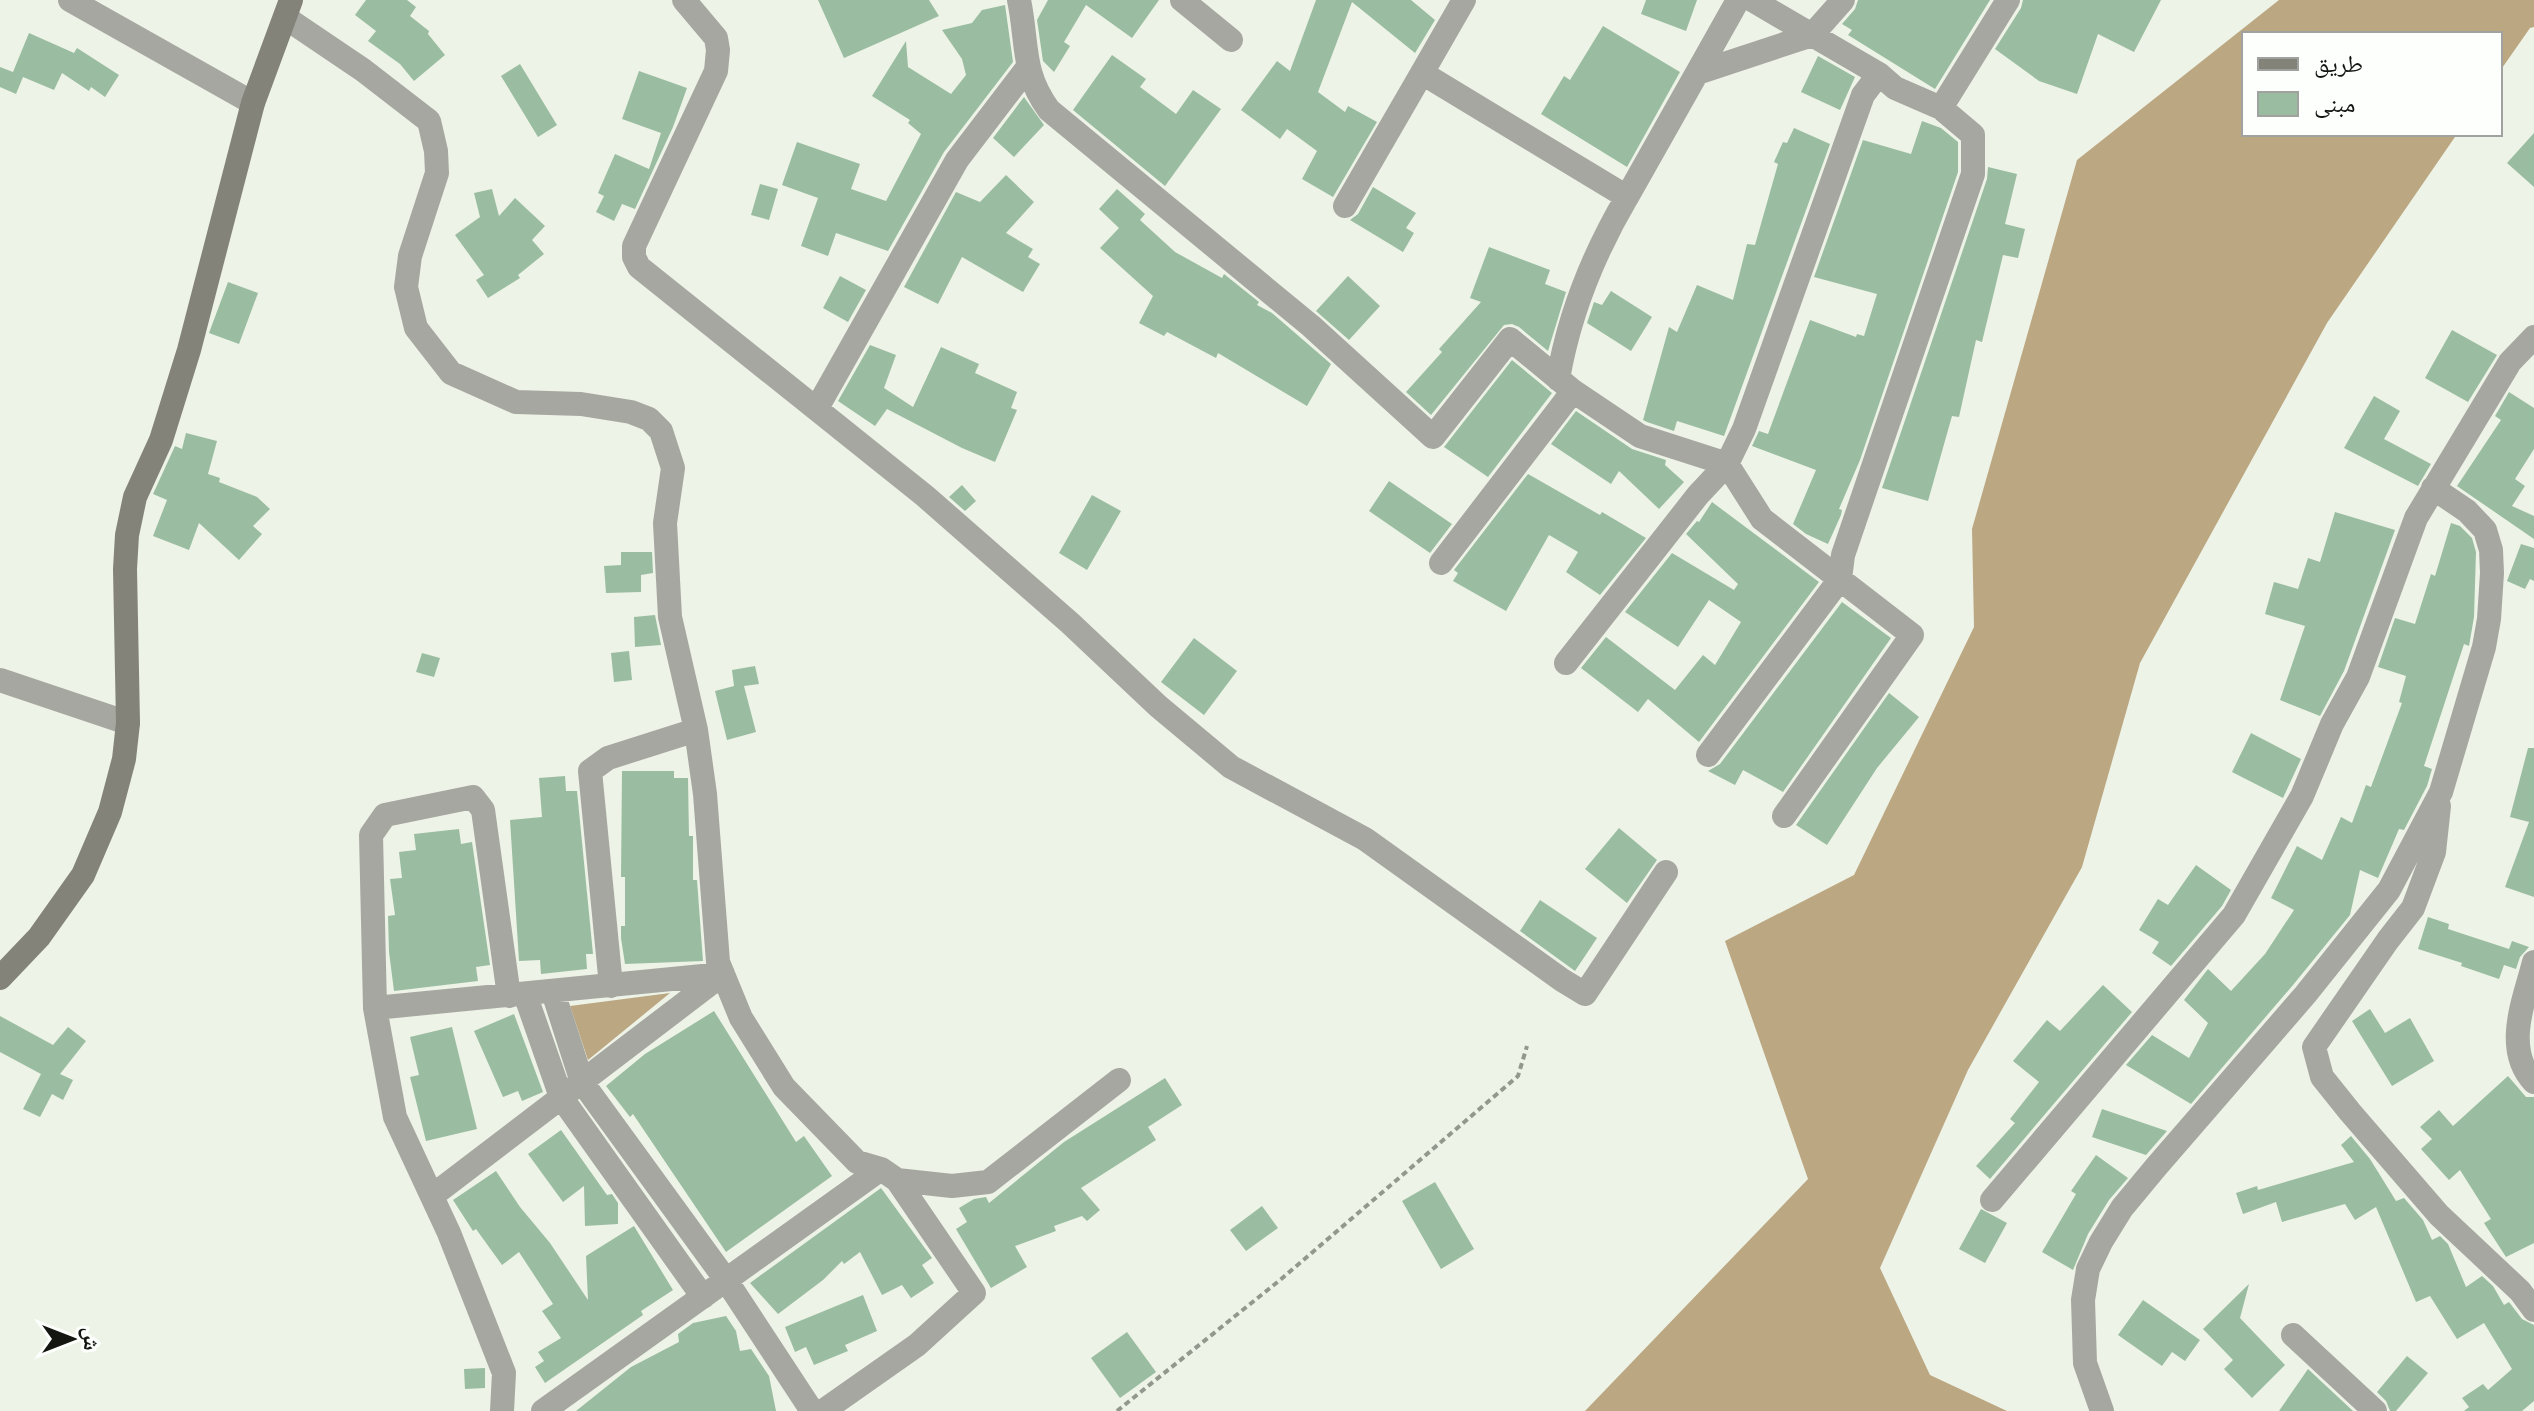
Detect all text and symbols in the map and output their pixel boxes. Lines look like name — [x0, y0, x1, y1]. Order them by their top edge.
legend — [2242, 32, 2502, 136]
text: طريق — [2314, 49, 2363, 78]
text: مبنى — [2314, 89, 2355, 118]
north arrow — [32, 1299, 112, 1379]
text: ش — [78, 1327, 105, 1351]

